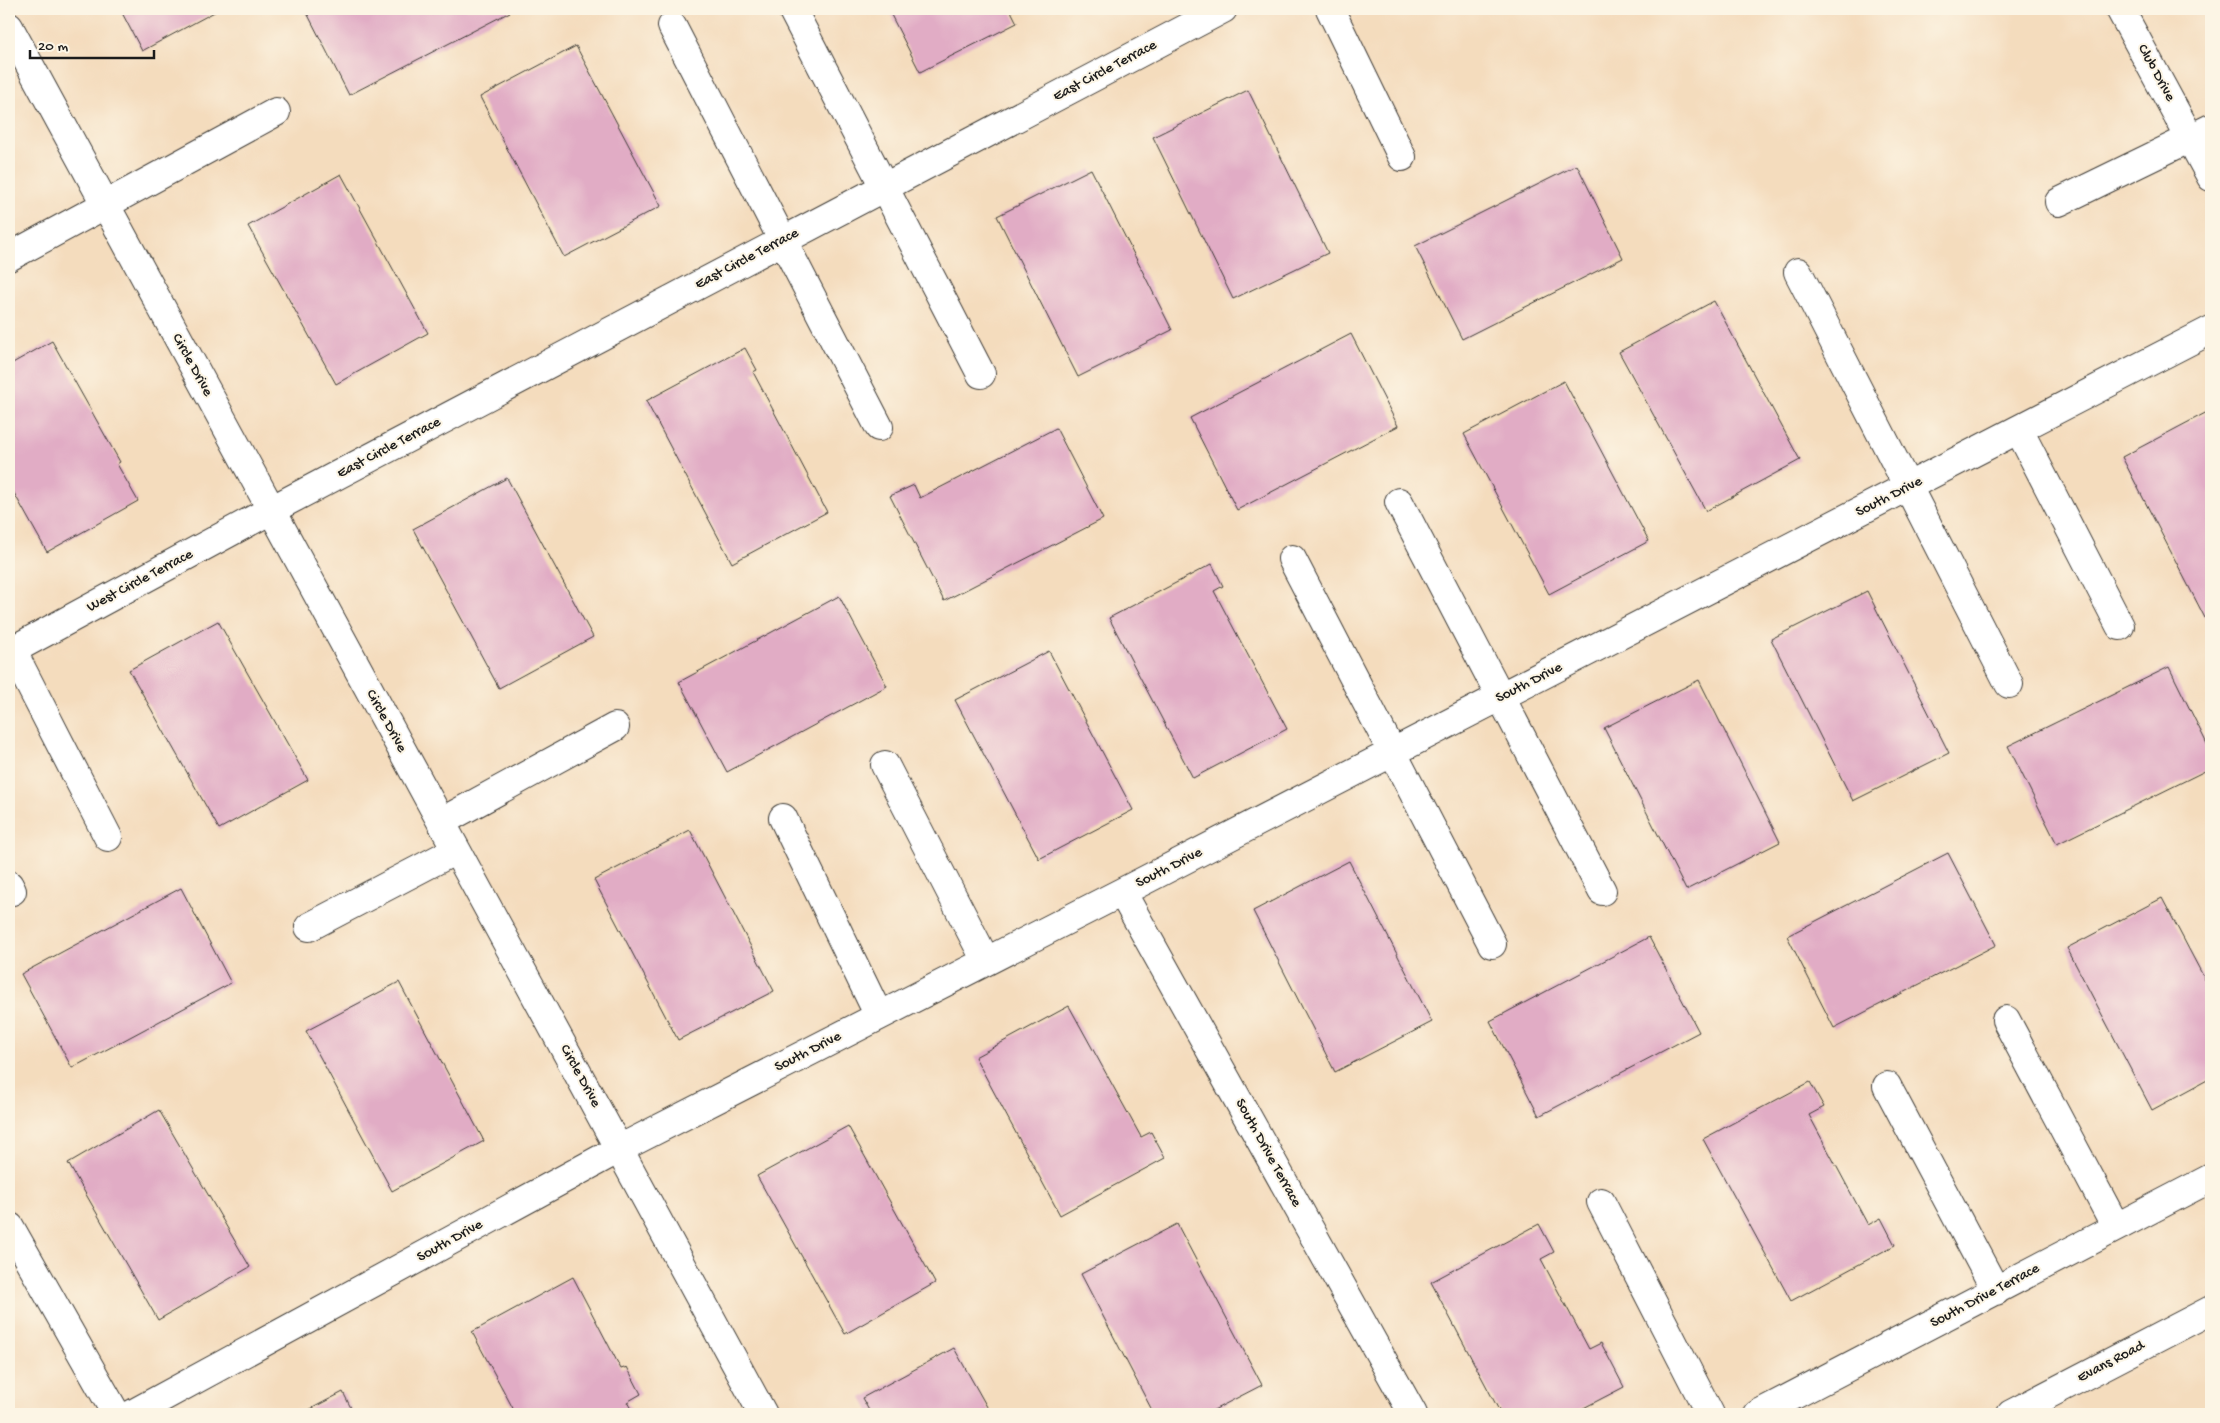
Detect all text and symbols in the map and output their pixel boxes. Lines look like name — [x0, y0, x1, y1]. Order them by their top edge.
scale bar — [30, 28, 154, 60]
street label: East Circle Terrace — [1050, 36, 1160, 106]
text: 20 m — [38, 38, 68, 56]
street label: Club Drive — [2133, 41, 2179, 105]
street label: East Circle Terrace — [692, 224, 802, 294]
street label: Circle Drive — [167, 330, 217, 400]
street label: East Circle Terrace — [334, 413, 444, 483]
street label: South Drive — [1853, 472, 1925, 521]
street label: West Circle Terrace — [84, 545, 196, 617]
street label: South Drive — [1493, 658, 1565, 707]
street label: Circle Drive — [361, 686, 411, 756]
street label: South Drive — [1133, 843, 1205, 892]
street label: South Drive — [772, 1027, 844, 1076]
street label: Circle Drive — [555, 1041, 605, 1111]
street label: South Drive Terrace — [1231, 1096, 1305, 1211]
street label: South Drive — [414, 1216, 486, 1266]
street label: South Drive Terrace — [1927, 1260, 2043, 1332]
street label: Evans Road — [2074, 1336, 2149, 1387]

